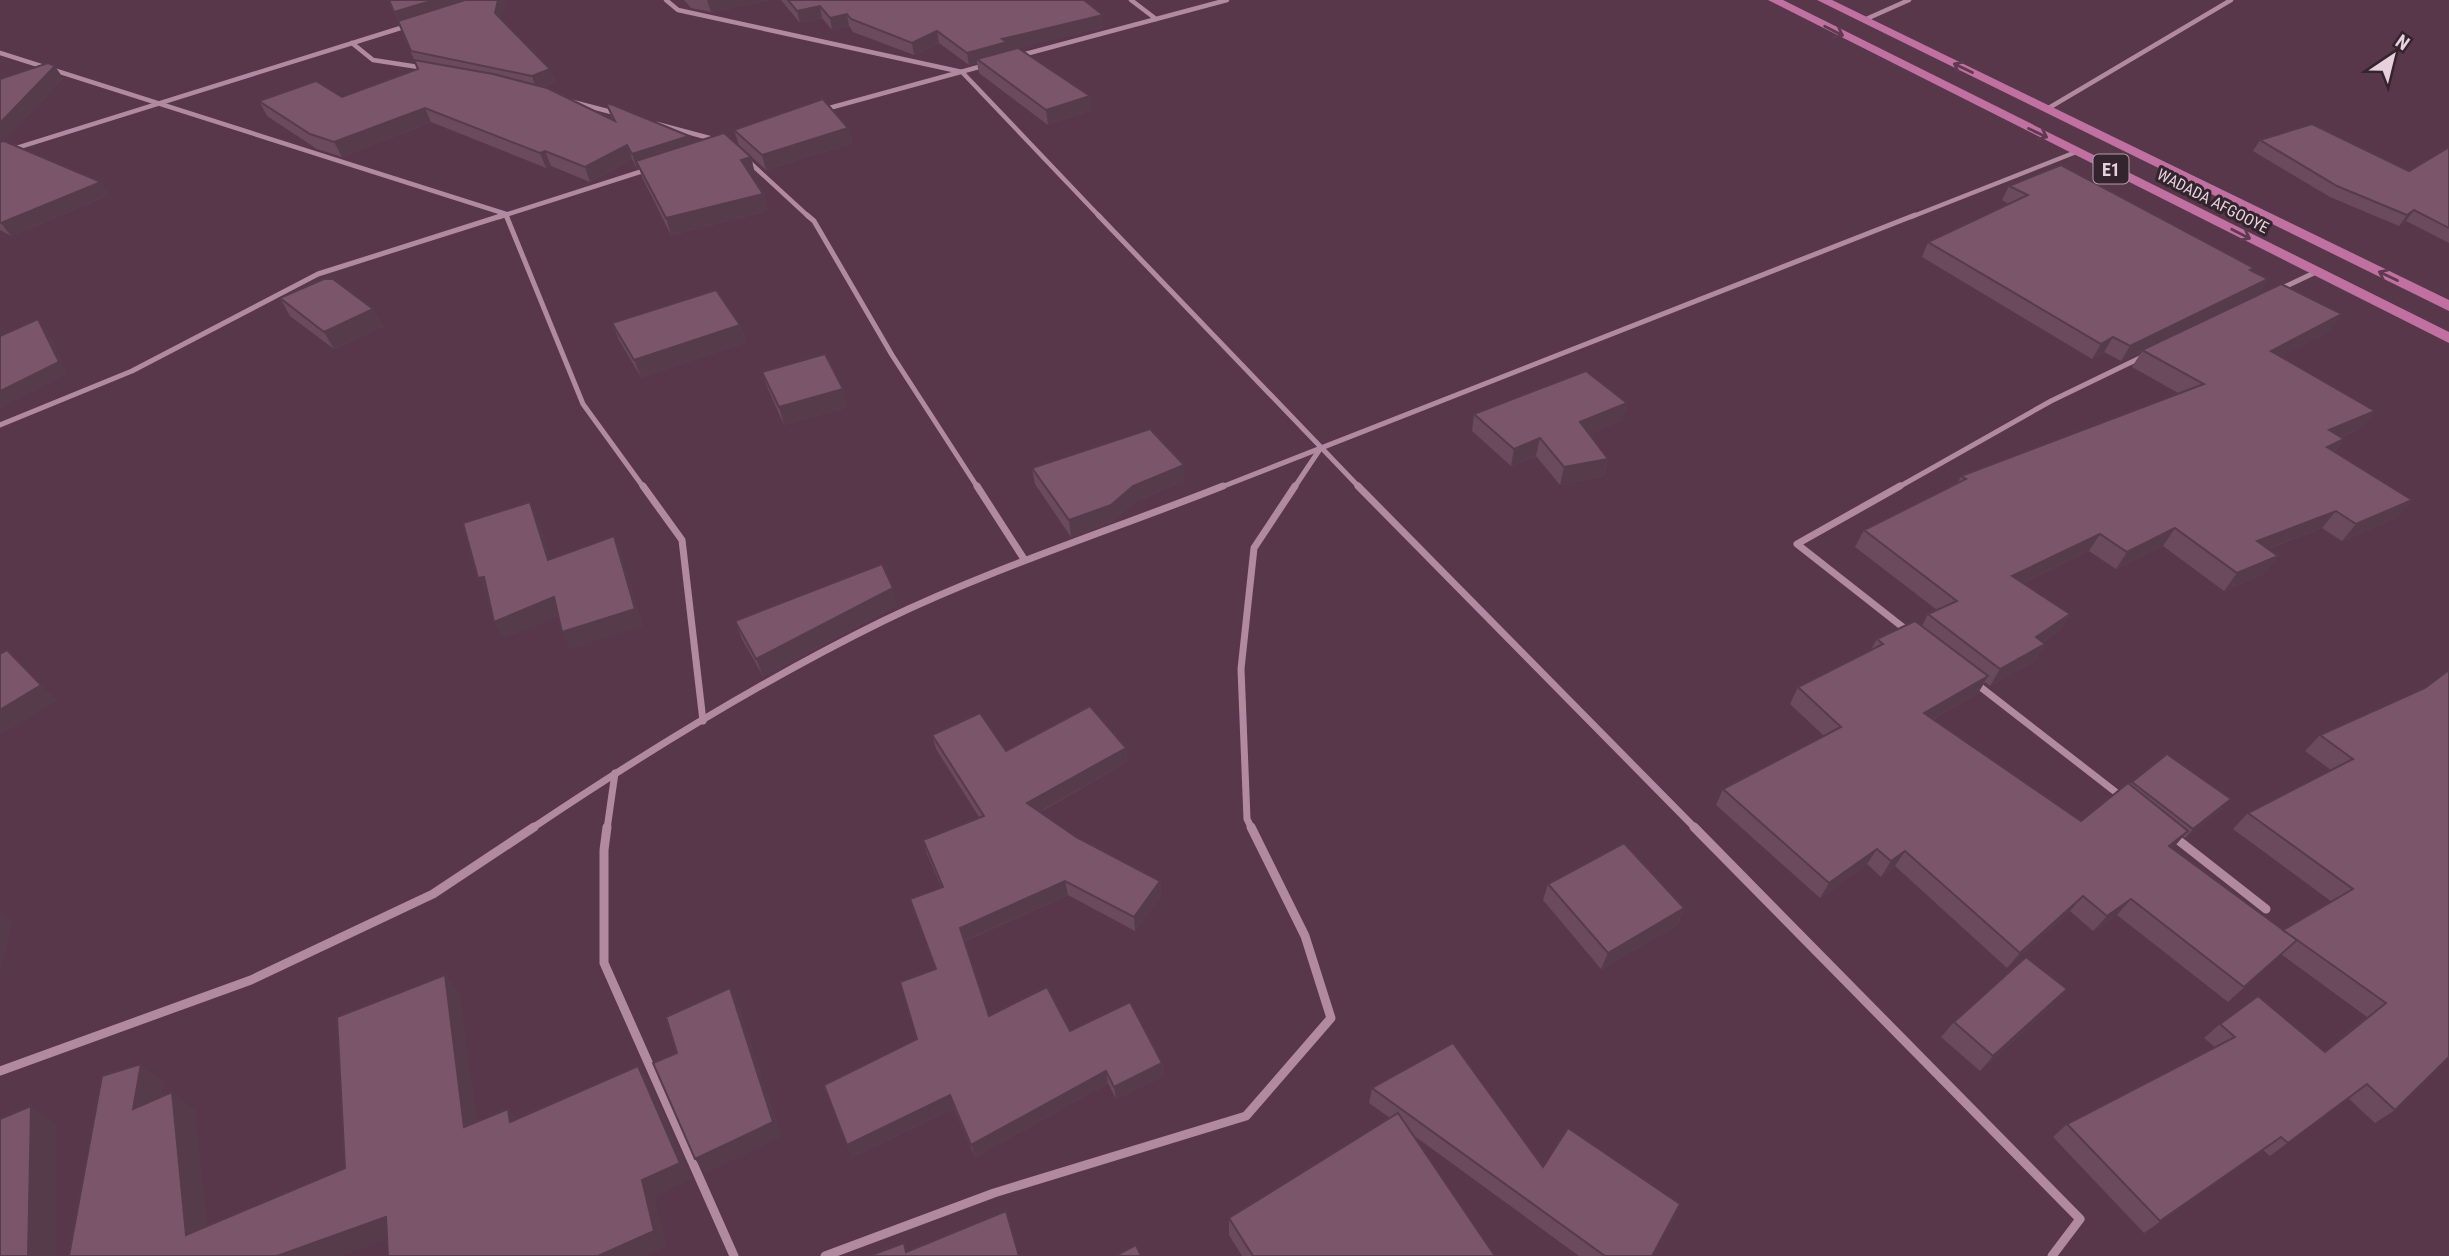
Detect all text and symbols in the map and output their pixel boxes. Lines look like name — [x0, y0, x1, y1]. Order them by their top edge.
north arrow — [2358, 21, 2428, 91]
one-way arrow — [1823, 25, 1844, 39]
text: N — [2391, 30, 2414, 55]
one-way arrow — [1954, 61, 1974, 75]
one-way arrow — [2027, 126, 2048, 140]
road number: E1 — [2094, 154, 2128, 184]
street label: WADADA AFGOOYE — [2154, 165, 2272, 237]
one-way arrow — [2230, 228, 2251, 242]
one-way arrow — [2378, 269, 2399, 282]

